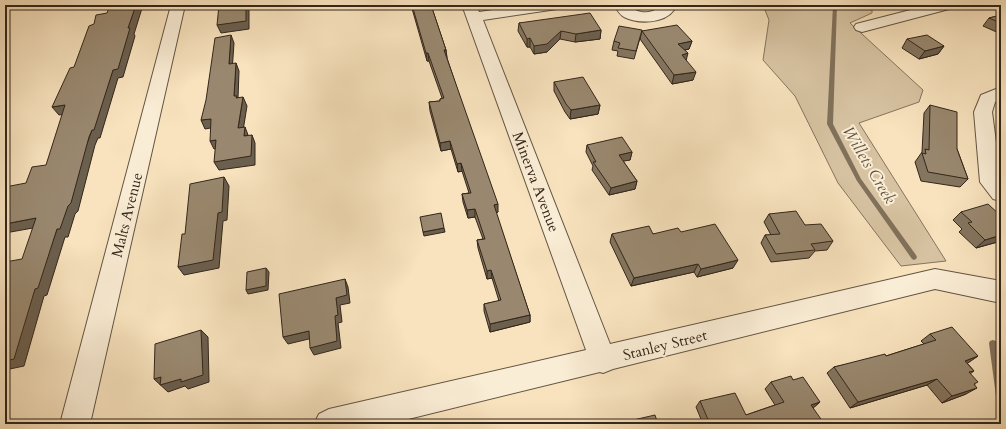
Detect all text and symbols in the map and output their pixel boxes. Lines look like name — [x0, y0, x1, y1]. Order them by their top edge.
water label: Willets Creek — [837, 122, 901, 208]
street label: Minerva Avenue — [508, 129, 564, 235]
street label: Malts Avenue — [107, 170, 147, 260]
street label: Stanley Street — [621, 325, 709, 365]

